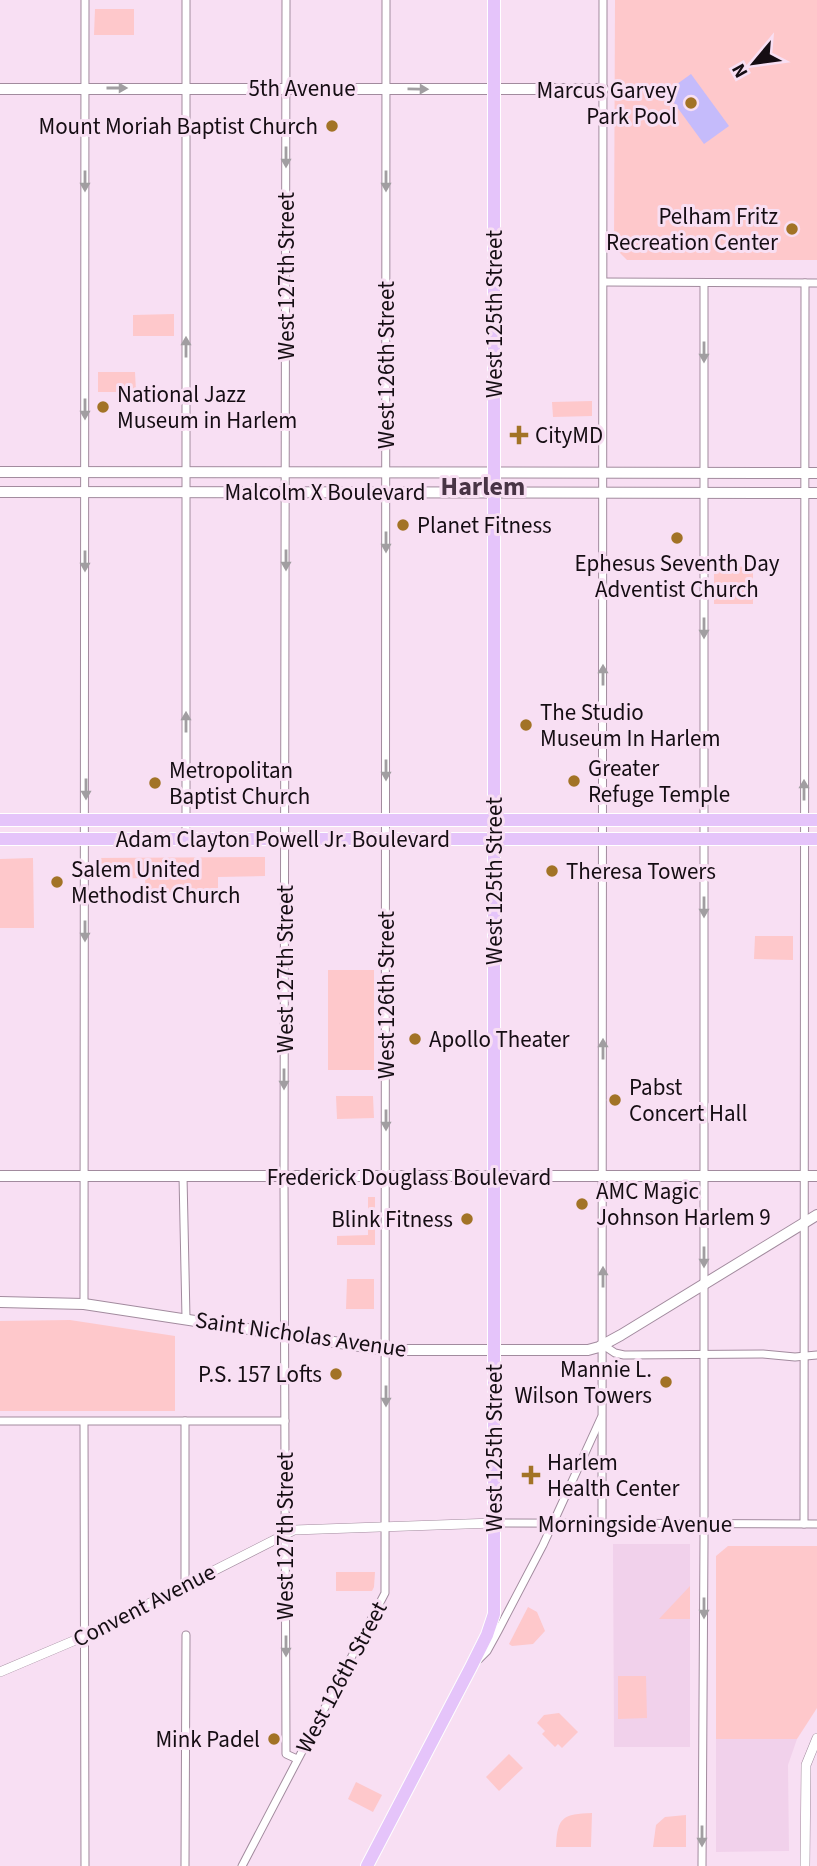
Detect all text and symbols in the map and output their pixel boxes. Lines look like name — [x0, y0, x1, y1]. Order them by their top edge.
north arrow — [719, 28, 789, 98]
text: N — [726, 58, 755, 83]
street label: 5th Avenue — [248, 72, 356, 105]
place label: Marcus Garvey Park Pool — [536, 74, 677, 133]
one-way arrow — [106, 82, 128, 94]
one-way arrow — [407, 83, 429, 95]
marker: Marcus Garvey Park Pool — [683, 95, 699, 111]
place label: Mount Moriah Baptist Church — [38, 110, 318, 143]
marker: Mount Moriah Baptist Church — [324, 118, 340, 134]
one-way arrow — [280, 146, 292, 168]
one-way arrow — [79, 170, 91, 192]
one-way arrow — [380, 171, 392, 193]
street label: West 127th Street — [270, 192, 303, 360]
place label: Pelham Fritz Recreation Center — [606, 200, 779, 259]
marker: Pelham Fritz Recreation Center — [784, 221, 800, 237]
street label: West 125th Street — [478, 230, 511, 398]
street label: West 126th Street — [370, 281, 403, 449]
one-way arrow — [180, 336, 192, 358]
one-way arrow — [698, 341, 710, 363]
place label: National Jazz Museum in Harlem — [117, 378, 297, 437]
one-way arrow — [79, 398, 91, 420]
marker: National Jazz Museum in Harlem — [95, 399, 111, 415]
place label: CityMD — [535, 419, 603, 452]
marker: CityMD — [509, 425, 529, 445]
district label: Harlem — [441, 468, 525, 505]
street label: Malcolm X Boulevard — [225, 476, 425, 509]
place label: Planet Fitness — [417, 509, 552, 542]
marker: Planet Fitness — [395, 517, 411, 533]
marker: Ephesus Seventh Day Adventist Church — [669, 530, 685, 546]
one-way arrow — [380, 532, 392, 554]
place label: Ephesus Seventh Day Adventist Church — [574, 547, 780, 606]
one-way arrow — [280, 549, 292, 571]
one-way arrow — [79, 550, 91, 572]
one-way arrow — [698, 617, 710, 639]
one-way arrow — [597, 664, 609, 686]
place label: The Studio Museum In Harlem — [540, 696, 721, 755]
one-way arrow — [180, 711, 192, 733]
marker: The Studio Museum In Harlem — [518, 717, 534, 733]
place label: Greater Refuge Temple — [588, 752, 730, 811]
place label: Metropolitan Baptist Church — [169, 754, 310, 813]
one-way arrow — [380, 759, 392, 781]
marker: Greater Refuge Temple — [566, 773, 582, 789]
marker: Metropolitan Baptist Church — [147, 775, 163, 791]
one-way arrow — [80, 778, 92, 800]
one-way arrow — [798, 778, 810, 800]
street label: West 125th Street — [478, 797, 511, 965]
street label: Adam Clayton Powell Jr. Boulevard — [116, 823, 450, 856]
place label: Salem United Methodist Church — [71, 853, 241, 912]
place label: Theresa Towers — [566, 855, 716, 888]
marker: Theresa Towers — [544, 863, 560, 879]
marker: Salem United Methodist Church — [49, 874, 65, 890]
street label: West 127th Street — [269, 885, 302, 1053]
one-way arrow — [698, 896, 710, 918]
street label: West 126th Street — [370, 911, 403, 1079]
one-way arrow — [79, 921, 91, 943]
place label: Apollo Theater — [429, 1023, 571, 1056]
marker: Apollo Theater — [407, 1031, 423, 1047]
one-way arrow — [597, 1038, 609, 1060]
one-way arrow — [279, 1068, 290, 1090]
place label: Pabst Concert Hall — [629, 1071, 747, 1130]
marker: Pabst Concert Hall — [607, 1092, 623, 1108]
one-way arrow — [380, 1109, 392, 1131]
street label: Frederick Douglass Boulevard — [267, 1161, 551, 1194]
place label: AMC Magic Johnson Harlem 9 — [596, 1175, 771, 1234]
marker: AMC Magic Johnson Harlem 9 — [574, 1196, 590, 1212]
place label: Blink Fitness — [331, 1203, 453, 1236]
marker: Blink Fitness — [459, 1211, 475, 1227]
one-way arrow — [698, 1246, 710, 1268]
one-way arrow — [597, 1266, 609, 1288]
street label: Saint Nicholas Avenue — [193, 1303, 409, 1366]
place label: Mannie L. Wilson Towers — [515, 1353, 652, 1412]
place label: P.S. 157 Lofts — [198, 1358, 322, 1391]
street label: West 125th Street — [478, 1364, 511, 1532]
marker: P.S. 157 Lofts — [328, 1366, 344, 1382]
marker: Mannie L. Wilson Towers — [658, 1374, 674, 1390]
one-way arrow — [380, 1386, 392, 1408]
place label: Harlem Health Center — [547, 1446, 680, 1505]
street label: West 127th Street — [269, 1452, 302, 1620]
marker: Harlem Health Center — [521, 1465, 541, 1485]
street label: Morningside Avenue — [538, 1508, 732, 1541]
street label: Convent Avenue — [67, 1555, 221, 1656]
street label: West 126th Street — [287, 1595, 396, 1759]
one-way arrow — [698, 1598, 710, 1620]
one-way arrow — [280, 1636, 292, 1658]
place label: Mink Padel — [155, 1723, 260, 1756]
marker: Mink Padel — [266, 1731, 282, 1747]
one-way arrow — [696, 1825, 708, 1847]

